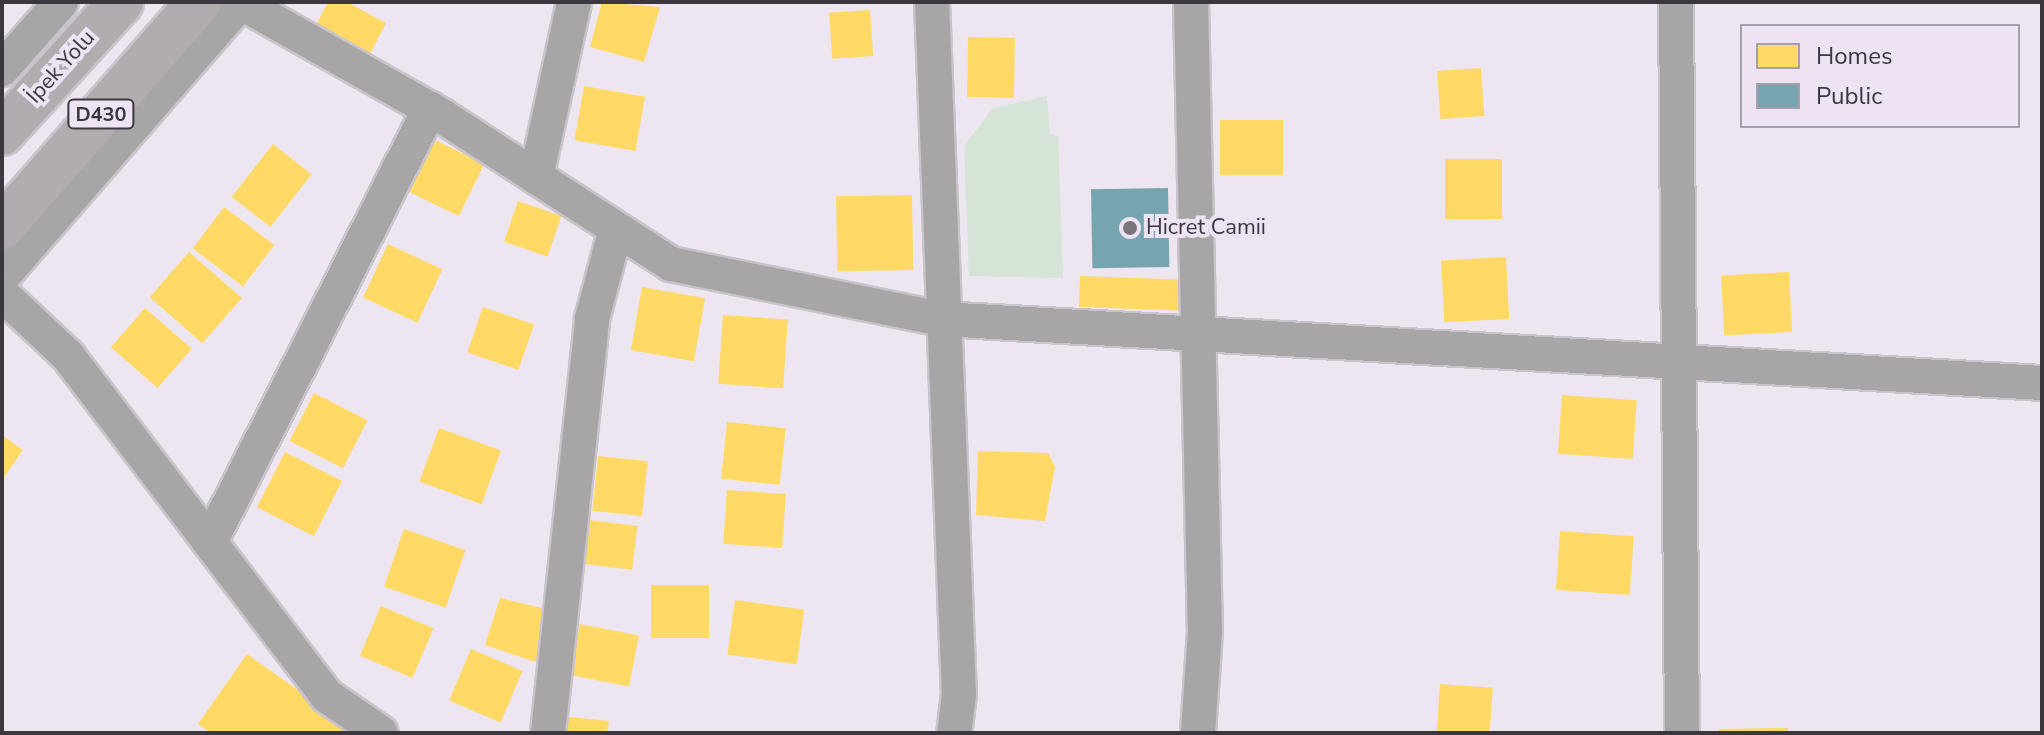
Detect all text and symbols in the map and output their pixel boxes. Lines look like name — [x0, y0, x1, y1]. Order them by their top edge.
legend — [1740, 24, 2020, 128]
street label: İpek Yolu — [21, 25, 101, 109]
text: Homes — [1816, 40, 1892, 72]
text: Public — [1816, 80, 1882, 112]
road number: D430 — [67, 98, 135, 130]
place label: Hicret Camii — [1146, 215, 1266, 241]
marker: Hicret Camii — [1121, 219, 1139, 237]

